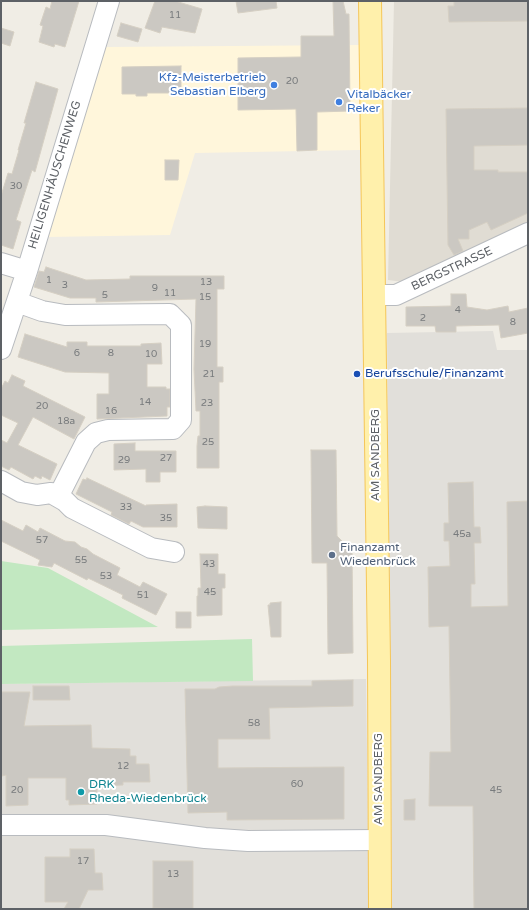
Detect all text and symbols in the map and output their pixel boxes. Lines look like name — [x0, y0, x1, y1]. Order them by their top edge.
house number: 11 — [169, 9, 181, 21]
place label: Kfz-Meisterbetrieb Sebastian Elberg — [159, 71, 266, 99]
house number: 20 — [286, 75, 298, 87]
marker: Kfz-Meisterbetrieb Sebastian Elberg — [269, 80, 279, 90]
place label: Vitalbäcker Reker — [347, 88, 411, 116]
marker: Vitalbäcker Reker — [334, 97, 344, 107]
street label: HEILIGENHÄUSCHENWEG — [26, 99, 84, 251]
house number: 30 — [10, 180, 22, 192]
street label: BERGSTRASSE — [409, 244, 495, 294]
house number: 1 — [46, 274, 52, 286]
house number: 13 — [200, 276, 212, 288]
house number: 3 — [62, 279, 68, 291]
house number: 9 — [152, 282, 158, 294]
house number: 11 — [164, 287, 176, 299]
house number: 5 — [102, 289, 108, 301]
house number: 15 — [199, 291, 211, 303]
house number: 4 — [455, 304, 461, 316]
house number: 2 — [420, 312, 426, 324]
house number: 8 — [510, 316, 516, 328]
house number: 19 — [199, 338, 211, 350]
house number: 6 — [74, 347, 80, 359]
house number: 8 — [108, 347, 114, 359]
house number: 10 — [145, 348, 157, 360]
place label: Berufsschule/Finanzamt — [365, 367, 504, 381]
house number: 21 — [203, 368, 215, 380]
marker: Berufsschule/Finanzamt — [352, 369, 362, 379]
house number: 14 — [139, 396, 151, 408]
house number: 23 — [201, 397, 213, 409]
house number: 20 — [36, 400, 48, 412]
house number: 16 — [105, 405, 117, 417]
street label: AM SANDBERG — [369, 409, 383, 501]
house number: 18a — [57, 415, 75, 427]
house number: 25 — [202, 436, 214, 448]
house number: 27 — [160, 452, 172, 464]
house number: 29 — [118, 454, 130, 466]
house number: 33 — [120, 501, 132, 513]
house number: 35 — [160, 512, 172, 524]
house number: 45a — [453, 528, 471, 540]
house number: 57 — [36, 534, 48, 546]
place label: Finanzamt Wiedenbrück — [340, 541, 416, 569]
marker: Finanzamt Wiedenbrück — [327, 550, 337, 560]
house number: 55 — [75, 554, 87, 566]
house number: 43 — [203, 558, 215, 570]
house number: 53 — [100, 570, 112, 582]
house number: 45 — [204, 586, 216, 598]
house number: 51 — [137, 589, 149, 601]
house number: 58 — [248, 717, 260, 729]
street label: AM SANDBERG — [372, 733, 386, 825]
house number: 12 — [117, 760, 129, 772]
place label: DRK Rheda-Wiedenbrück — [89, 778, 207, 806]
house number: 60 — [291, 778, 303, 790]
house number: 20 — [11, 784, 23, 796]
house number: 45 — [490, 784, 502, 796]
marker: DRK Rheda-Wiedenbrück — [76, 787, 86, 797]
house number: 17 — [77, 855, 89, 867]
house number: 13 — [167, 868, 179, 880]

